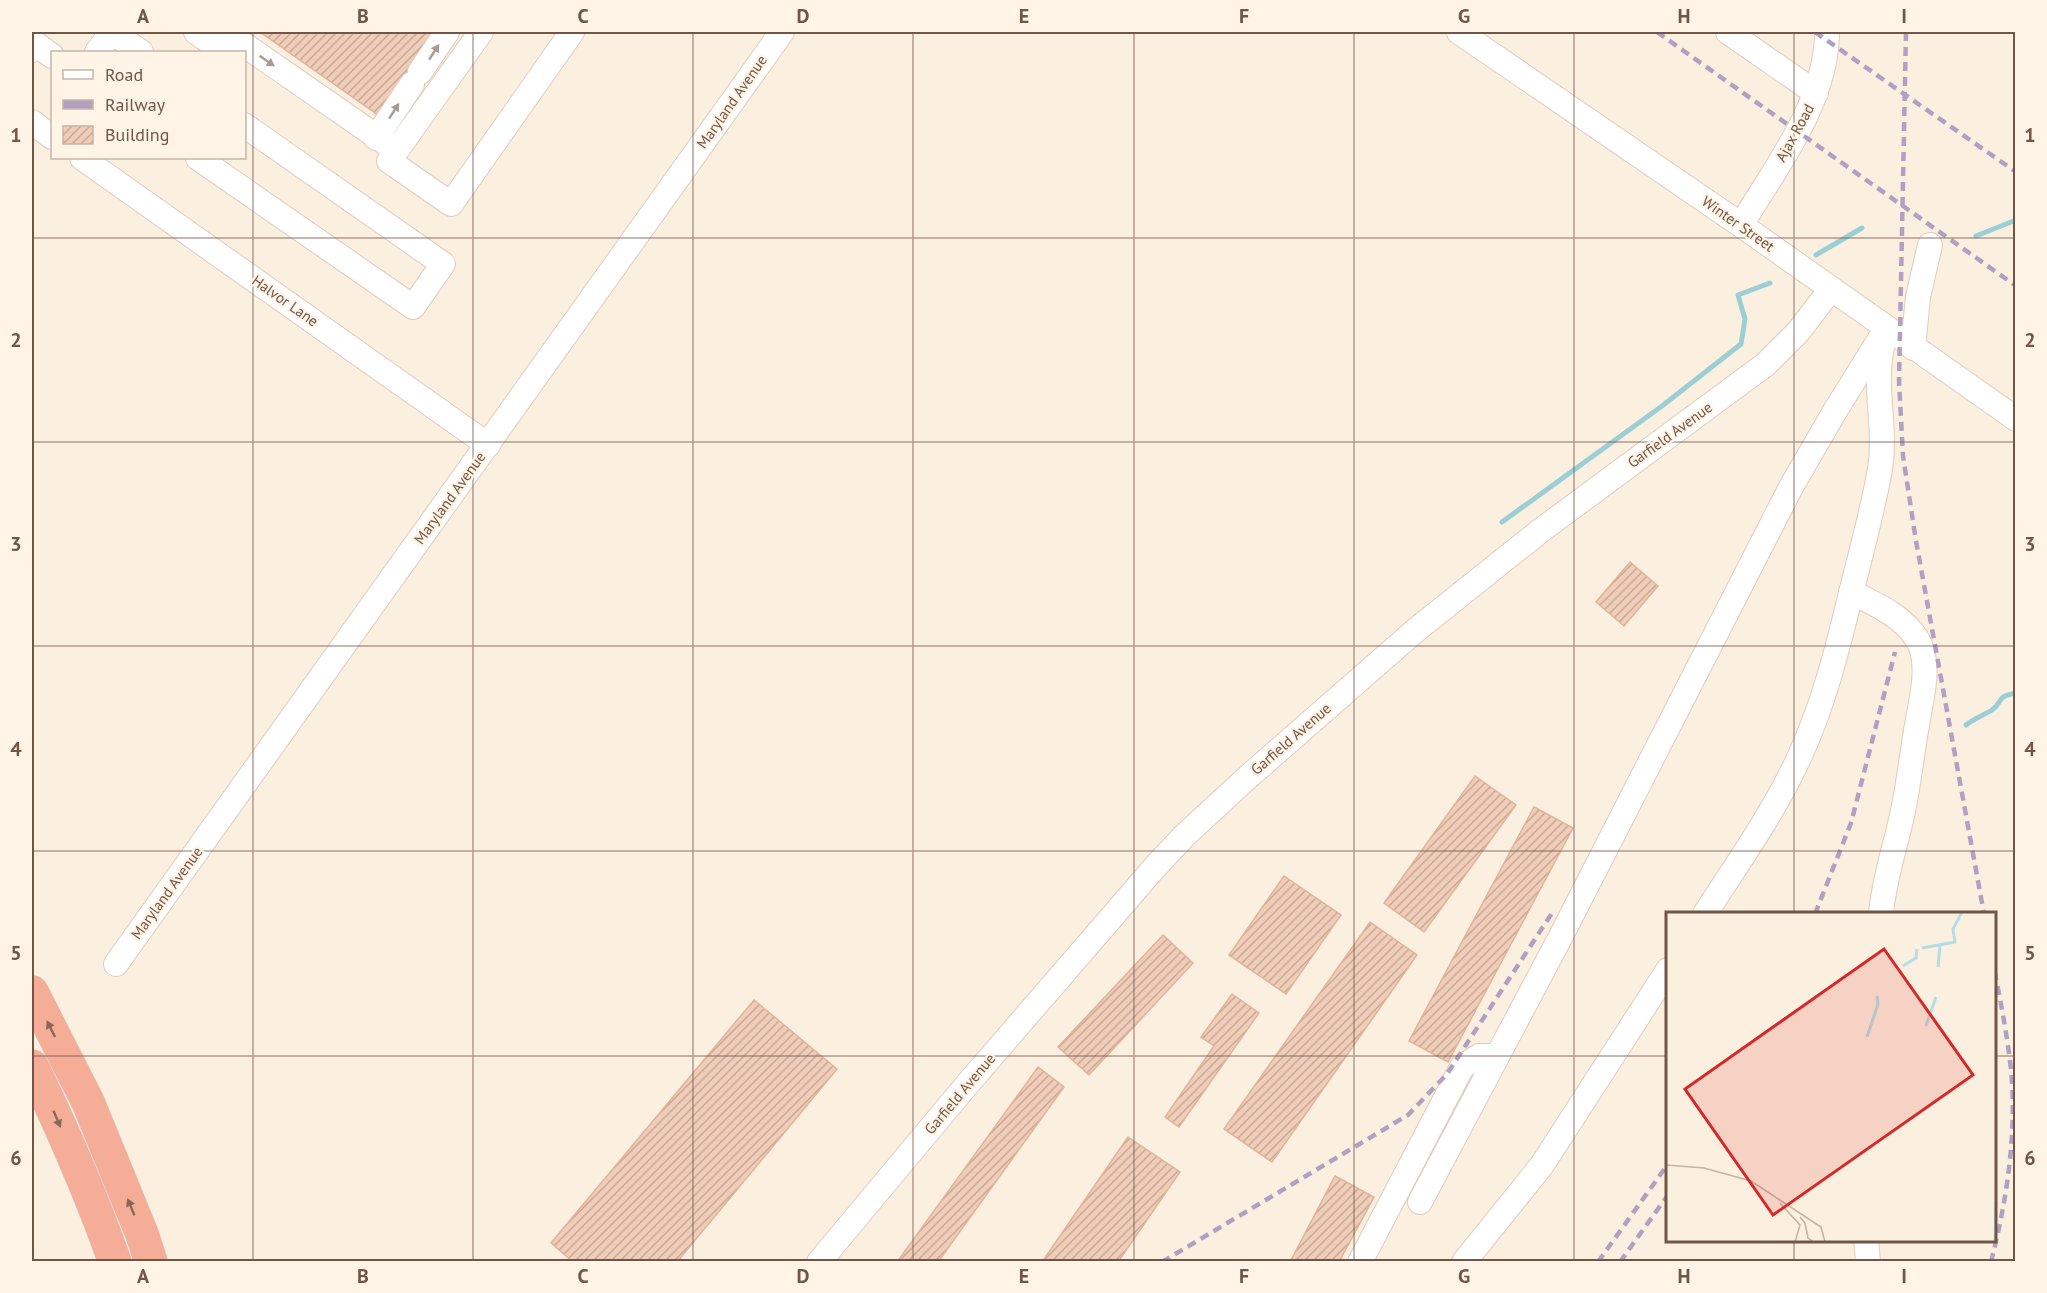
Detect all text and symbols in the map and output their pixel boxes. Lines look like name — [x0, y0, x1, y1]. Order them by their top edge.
text: A — [137, 3, 150, 29]
text: B — [357, 3, 369, 29]
text: C — [577, 3, 589, 29]
text: D — [797, 3, 810, 29]
text: E — [1019, 3, 1029, 29]
text: F — [1239, 3, 1249, 29]
text: G — [1458, 3, 1470, 29]
text: H — [1677, 3, 1691, 29]
text: I — [1901, 3, 1907, 29]
one-way arrow — [428, 44, 439, 60]
legend — [51, 51, 246, 159]
street label: Maryland Avenue — [692, 51, 771, 152]
one-way arrow — [258, 55, 274, 67]
text: Road — [105, 63, 143, 86]
text: Railway — [105, 93, 166, 116]
street label: Ajax Road — [1771, 100, 1818, 165]
one-way arrow — [389, 103, 400, 119]
text: 1 — [10, 122, 22, 148]
text: 1 — [2024, 122, 2036, 148]
text: Building — [105, 123, 169, 146]
street label: Winter Street — [1698, 192, 1778, 256]
street label: Halvor Lane — [248, 271, 322, 330]
text: 2 — [10, 327, 22, 353]
text: 2 — [2024, 327, 2036, 353]
street label: Garfield Avenue — [1624, 397, 1716, 472]
street label: Maryland Avenue — [410, 448, 490, 548]
text: 3 — [10, 531, 22, 557]
text: 3 — [2024, 531, 2036, 557]
street label: Garfield Avenue — [1247, 699, 1335, 779]
text: 4 — [10, 736, 22, 762]
text: 4 — [2024, 736, 2036, 762]
street label: Maryland Avenue — [127, 843, 207, 943]
inset map — [1666, 912, 1996, 1242]
text: 5 — [10, 940, 22, 966]
text: 5 — [2024, 940, 2036, 966]
one-way arrow — [46, 1020, 56, 1037]
street label: Garfield Avenue — [920, 1049, 999, 1138]
one-way arrow — [53, 1110, 62, 1128]
text: 6 — [10, 1145, 22, 1171]
text: 6 — [2024, 1145, 2036, 1171]
one-way arrow — [126, 1197, 136, 1215]
text: A — [137, 1263, 150, 1289]
text: B — [357, 1263, 369, 1289]
text: C — [577, 1263, 589, 1289]
text: D — [797, 1263, 810, 1289]
text: E — [1019, 1263, 1029, 1289]
text: F — [1239, 1263, 1249, 1289]
text: G — [1458, 1263, 1470, 1289]
text: H — [1677, 1263, 1691, 1289]
text: I — [1901, 1263, 1907, 1289]

